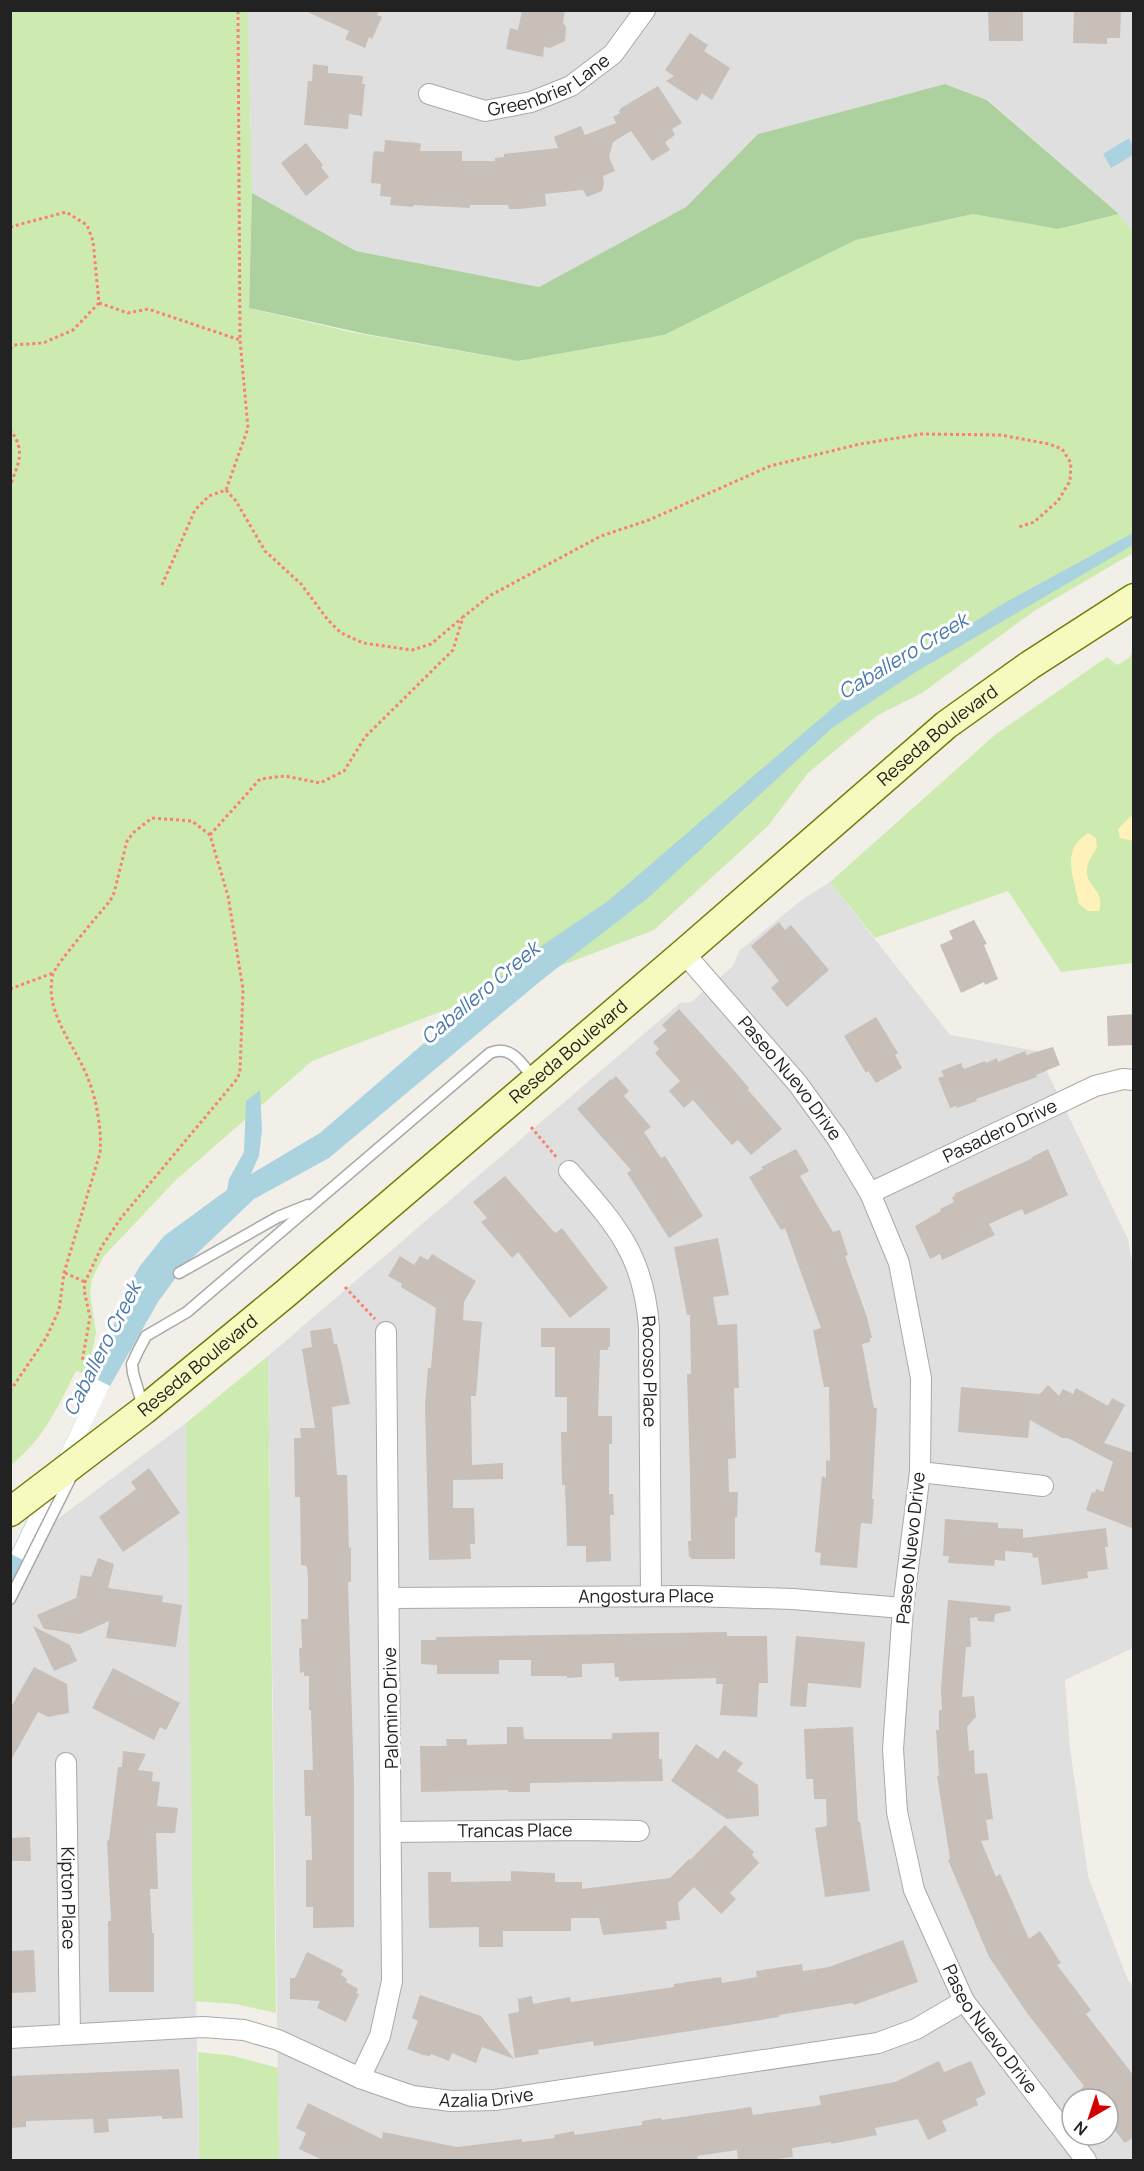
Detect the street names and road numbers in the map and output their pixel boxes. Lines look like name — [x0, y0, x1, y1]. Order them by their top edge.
street label: Greenbrier Lane — [485, 48, 614, 121]
street label: Reseda Boulevard — [872, 679, 1002, 791]
street label: Reseda Boulevard — [504, 994, 632, 1108]
street label: Paseo Nuevo Drive — [733, 1010, 848, 1145]
street label: Pasadero Drive — [939, 1093, 1061, 1168]
street label: Reseda Boulevard — [132, 1309, 262, 1421]
street label: Rocoso Place — [637, 1315, 663, 1427]
street label: Paseo Nuevo Drive — [890, 1471, 930, 1625]
street label: Angostura Place — [578, 1583, 714, 1608]
street label: Palomino Drive — [377, 1647, 403, 1769]
street label: Trancas Place — [457, 1817, 573, 1842]
street label: Kipton Place — [56, 1846, 82, 1949]
street label: Paseo Nuevo Drive — [938, 1960, 1044, 2098]
street label: Azalia Drive — [438, 2081, 535, 2112]

